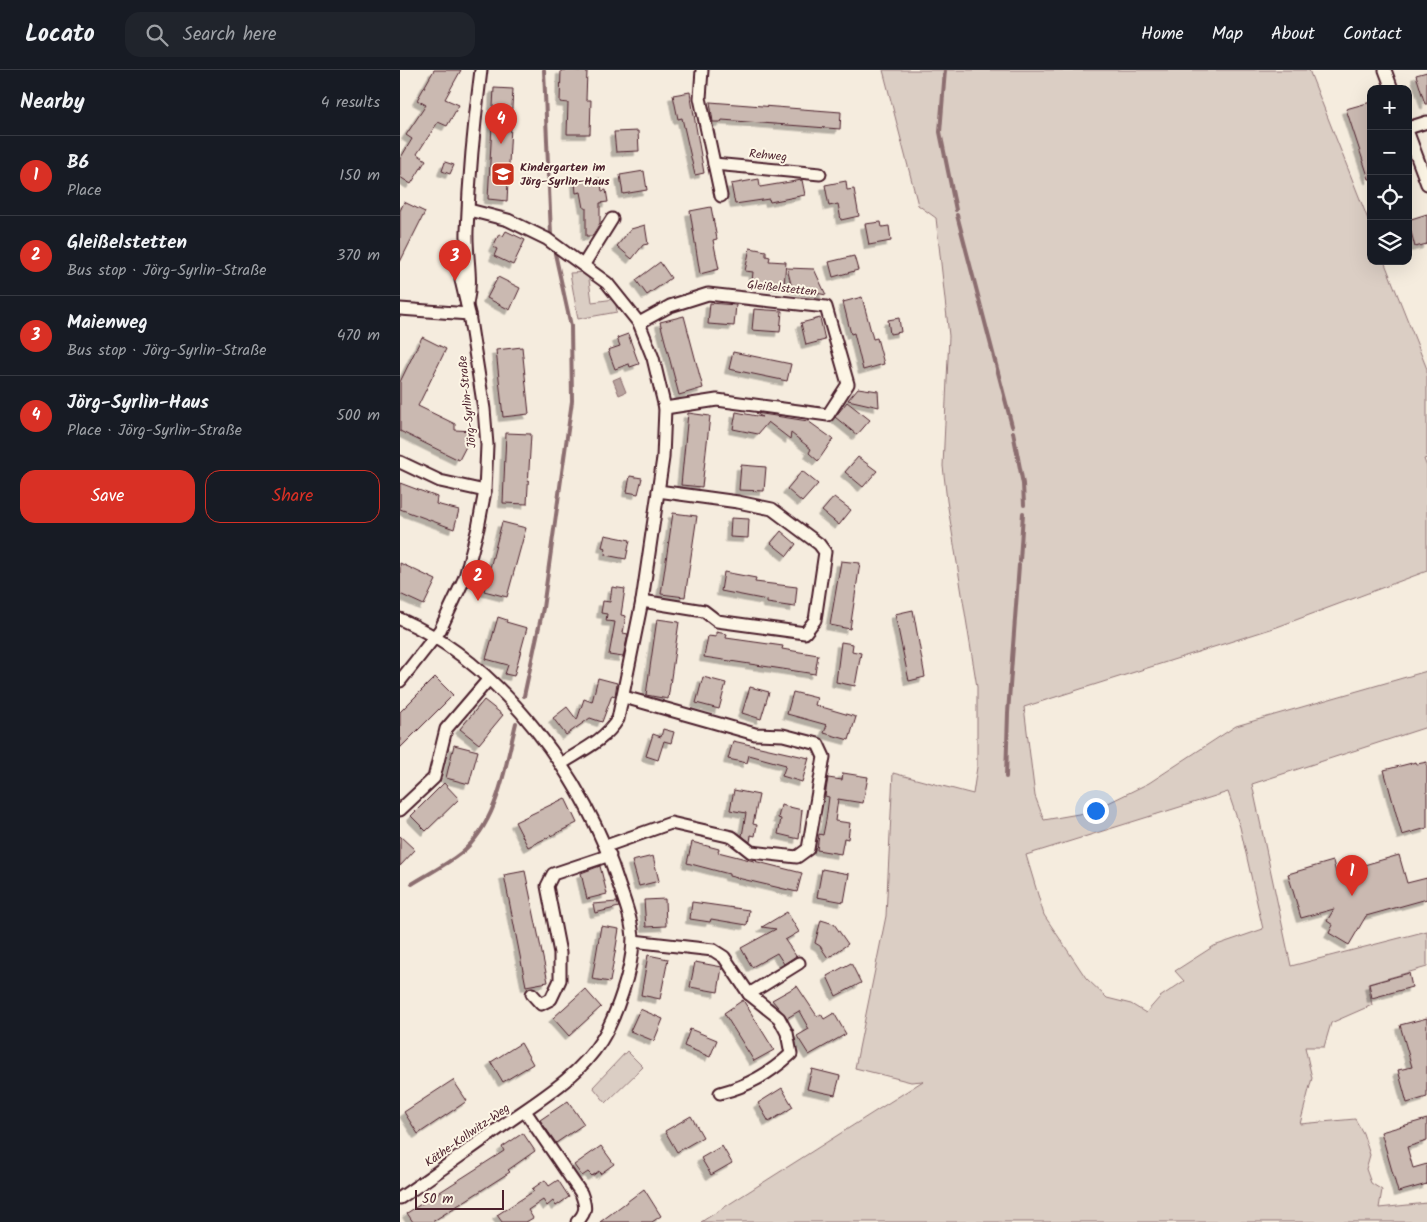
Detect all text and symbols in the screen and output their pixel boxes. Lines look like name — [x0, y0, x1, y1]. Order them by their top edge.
search box — [125, 12, 475, 57]
text: Locato — [25, 15, 95, 54]
text: Search here — [183, 20, 276, 50]
text: Home — [1141, 20, 1184, 49]
text: Map — [1212, 20, 1243, 49]
text: About — [1271, 20, 1315, 49]
text: Contact — [1343, 20, 1402, 49]
icon: search — [143, 21, 171, 49]
map controls — [1367, 85, 1412, 265]
button: + — [1367, 85, 1412, 130]
text: Nearby — [20, 86, 85, 119]
text: 4 results — [321, 90, 380, 115]
pin: 4 — [485, 103, 517, 144]
button: − — [1367, 130, 1412, 175]
street label: Rehweg — [748, 144, 788, 167]
text: B6 — [67, 148, 89, 178]
place label: Kindergarten im Jörg-Syrlin-Haus — [520, 158, 610, 191]
school or university icon: Kindergarten im Jörg-Syrlin-Haus — [490, 161, 516, 187]
text: 1 — [34, 163, 38, 188]
text: 150 m — [339, 163, 380, 188]
button: locate — [1367, 175, 1412, 220]
text: Place — [67, 178, 101, 203]
button: layers — [1367, 220, 1412, 265]
text: Gleißelstetten — [67, 228, 187, 258]
pin: 3 — [439, 240, 471, 281]
text: 2 — [31, 243, 41, 268]
text: 370 m — [336, 243, 380, 268]
text: Bus stop · Jörg-Syrlin-Straße — [67, 258, 267, 283]
street label: Gleißelstetten — [746, 275, 818, 302]
text: Maienweg — [67, 308, 148, 338]
text: 3 — [32, 323, 40, 348]
text: 470 m — [337, 323, 380, 348]
text: Bus stop · Jörg-Syrlin-Straße — [67, 338, 267, 363]
street label: Jörg-Syrlin-Straße — [453, 354, 482, 449]
text: Jörg-Syrlin-Haus — [67, 388, 209, 418]
text: 4 — [32, 403, 40, 428]
text: 500 m — [336, 403, 380, 428]
text: Place · Jörg-Syrlin-Straße — [67, 418, 242, 443]
button: Save — [20, 470, 195, 523]
button: Share — [205, 470, 380, 523]
pin: 2 — [462, 560, 494, 601]
your location — [1083, 798, 1109, 824]
pin: 1 — [1336, 855, 1368, 896]
street label: Käthe-Kollwitz-Weg — [421, 1099, 514, 1172]
scale bar — [415, 1187, 504, 1210]
text: 50 m — [422, 1188, 453, 1210]

